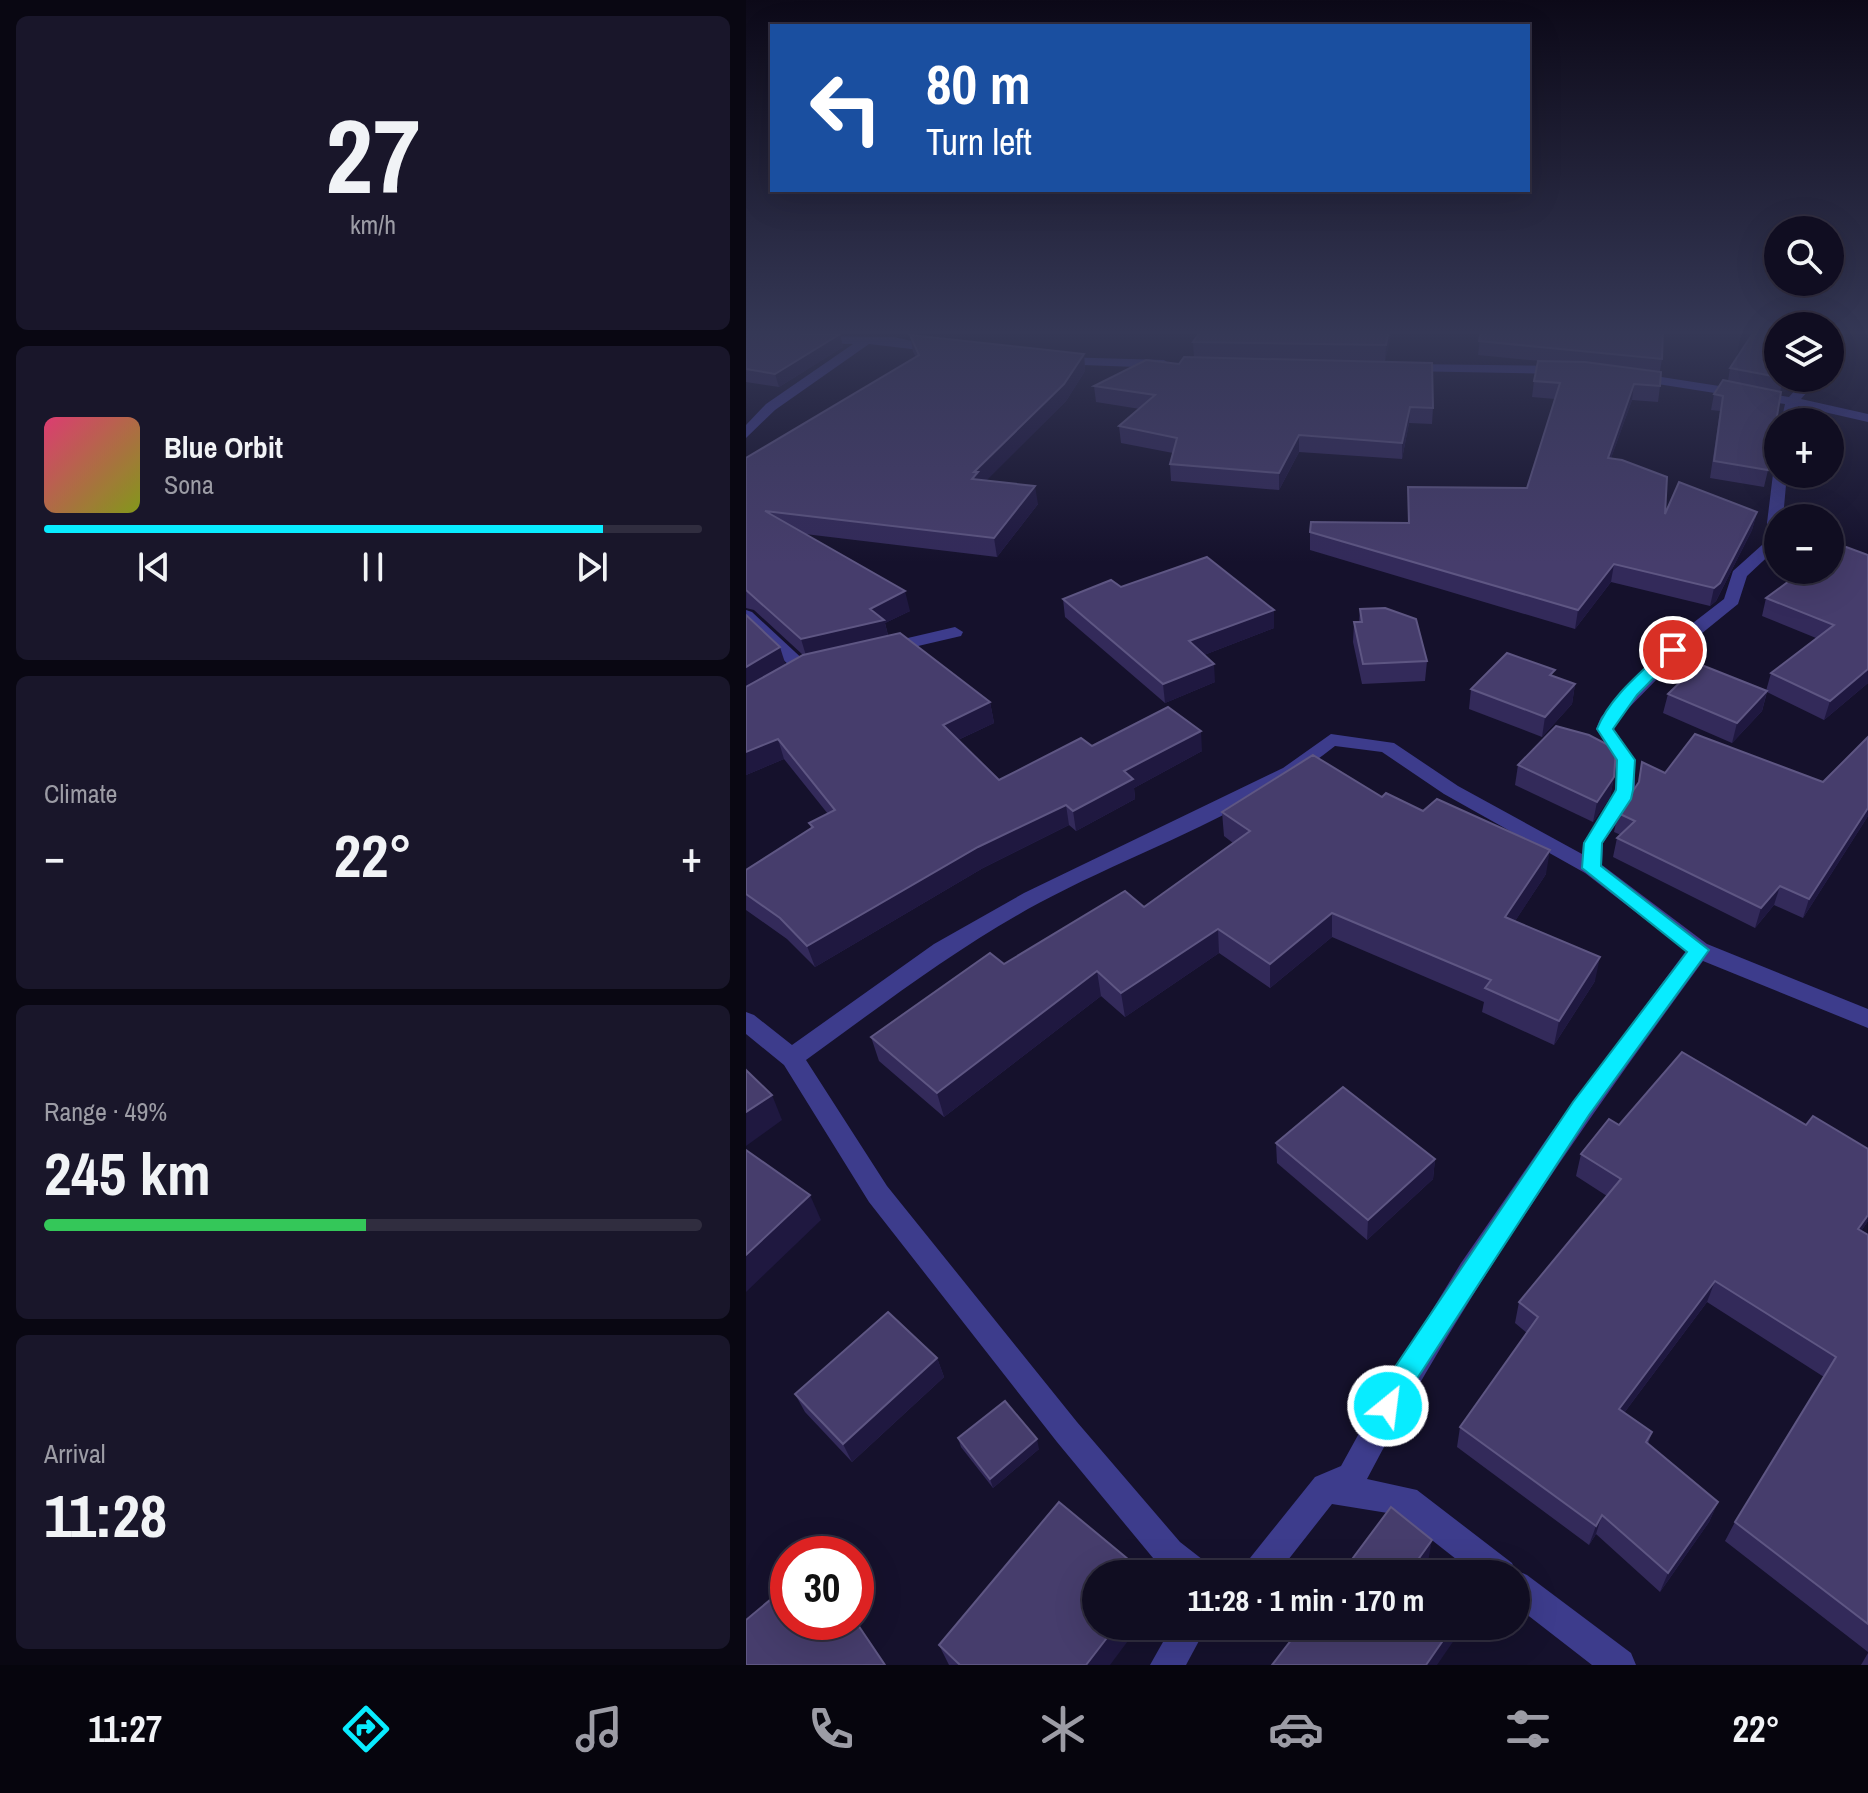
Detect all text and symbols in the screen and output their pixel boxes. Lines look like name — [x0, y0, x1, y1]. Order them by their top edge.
text: 80 m — [926, 46, 1031, 121]
icon: left — [794, 56, 898, 160]
text: 27 — [326, 85, 420, 225]
text: Turn left — [926, 118, 1032, 166]
text: km/h — [350, 207, 396, 242]
map controls — [1764, 216, 1844, 584]
button: search — [1764, 216, 1844, 296]
button: layers — [1764, 312, 1844, 392]
button: + — [1764, 408, 1844, 488]
text: Blue Orbit — [164, 427, 283, 467]
text: Sona — [164, 467, 214, 502]
button: − — [1764, 504, 1844, 584]
icon: previous — [132, 545, 176, 589]
icon: pause — [351, 545, 395, 589]
icon: next — [570, 545, 614, 589]
pin — [1639, 616, 1707, 684]
icon: arrive — [1651, 628, 1695, 672]
text: Climate — [44, 776, 117, 811]
text: 22° — [334, 815, 412, 896]
text: − — [44, 826, 65, 886]
text: + — [681, 826, 702, 886]
text: Range · 49% — [44, 1094, 167, 1129]
text: 245 km — [44, 1133, 211, 1214]
position arrow — [1346, 1364, 1430, 1448]
text: Arrival — [44, 1436, 106, 1471]
text: 11:28 — [44, 1475, 167, 1556]
speed limit sign: 30 — [770, 1536, 874, 1640]
text: 11:28 · 1 min · 170 m — [1188, 1580, 1424, 1620]
icon: directions — [338, 1701, 394, 1757]
icon: music — [571, 1701, 627, 1757]
icon: phone — [803, 1701, 859, 1757]
icon: climate — [1035, 1701, 1091, 1757]
icon: car — [1268, 1701, 1324, 1757]
icon: filters — [1500, 1701, 1556, 1757]
text: 11:27 — [88, 1705, 162, 1753]
text: 22° — [1733, 1705, 1780, 1753]

